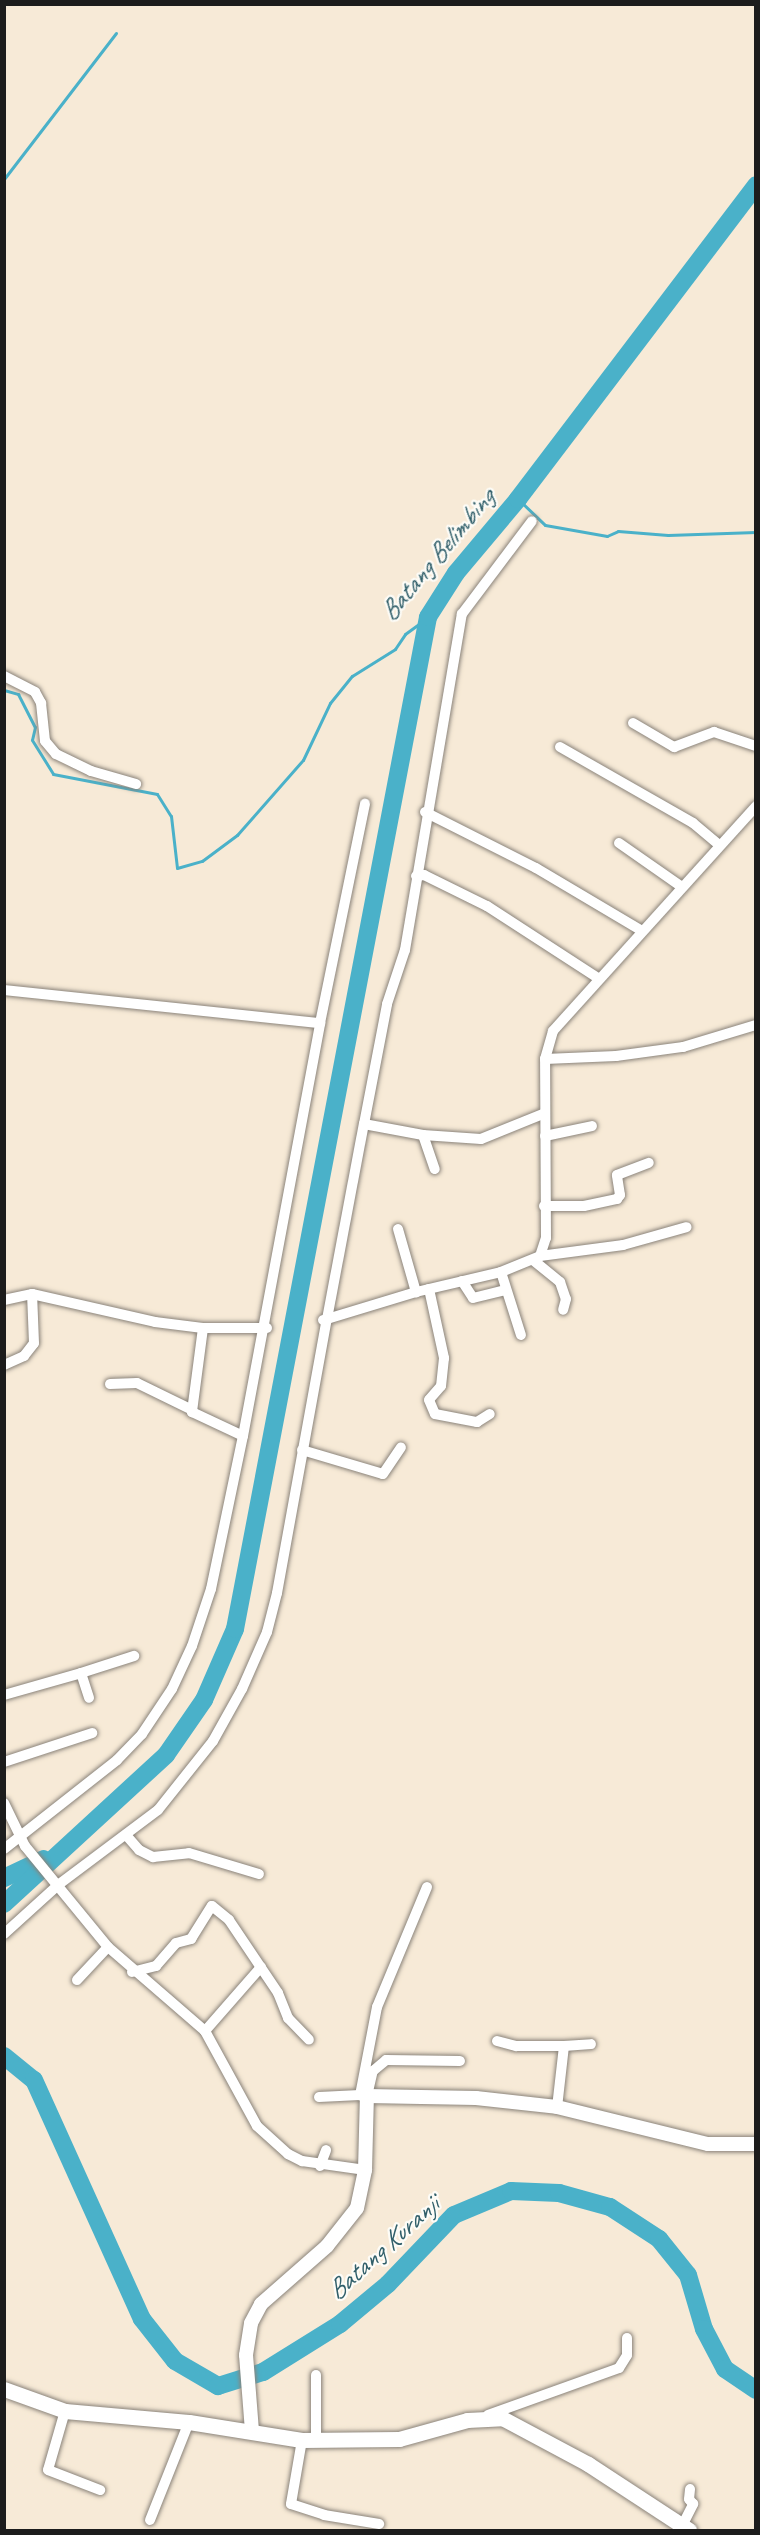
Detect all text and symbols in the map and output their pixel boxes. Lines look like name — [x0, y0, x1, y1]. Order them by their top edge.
water label: Batang Belimbing — [373, 483, 501, 627]
water label: Batang Kuranji — [321, 2189, 445, 2307]

